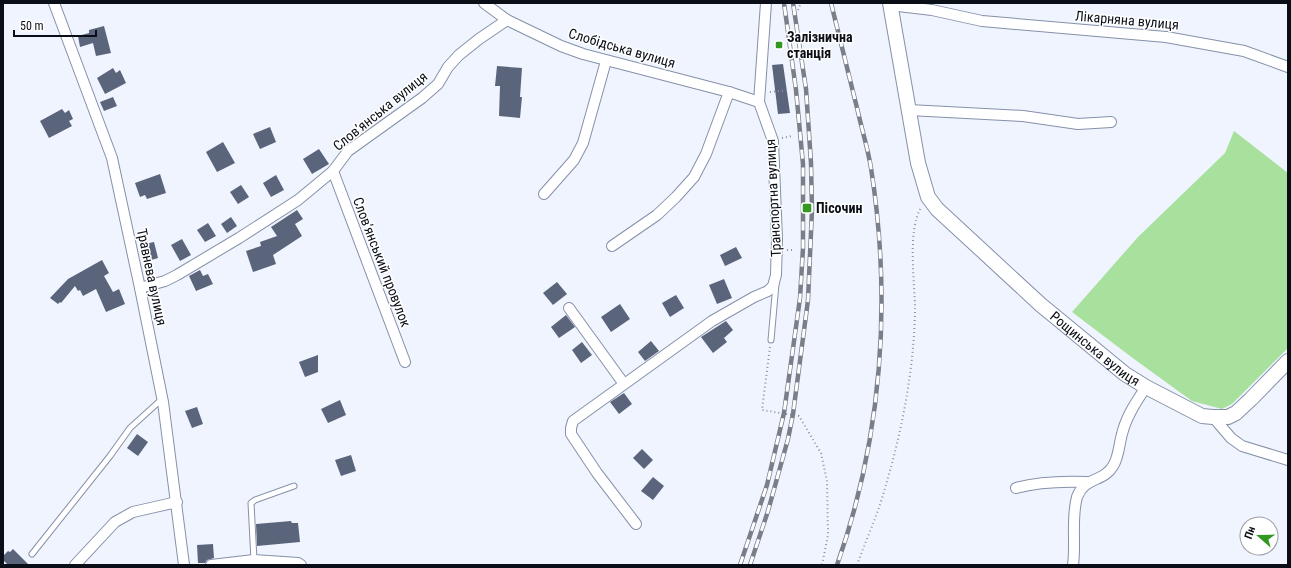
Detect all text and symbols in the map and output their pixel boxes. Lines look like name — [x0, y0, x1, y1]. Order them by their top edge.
street label: Лікарняна вулиця — [1074, 7, 1180, 33]
scale bar — [14, 12, 96, 38]
text: 50 m — [20, 19, 44, 33]
street label: Слобідська вулиця — [567, 25, 677, 71]
place label: Залізнична станція — [787, 29, 853, 61]
marker: Залізнична станція — [774, 40, 784, 50]
street label: Слов’янська вулиця — [330, 68, 430, 154]
street label: Транспортна вулиця — [762, 139, 784, 257]
street label: Слов’янський провулок — [350, 195, 414, 329]
place label: Пісочин — [816, 200, 862, 216]
marker: Пісочин — [801, 202, 813, 214]
street label: Травнева вулиця — [134, 227, 170, 327]
street label: Рощинська вулиця — [1047, 308, 1143, 389]
north arrow — [1239, 516, 1279, 556]
text: Пн — [1242, 525, 1258, 541]

